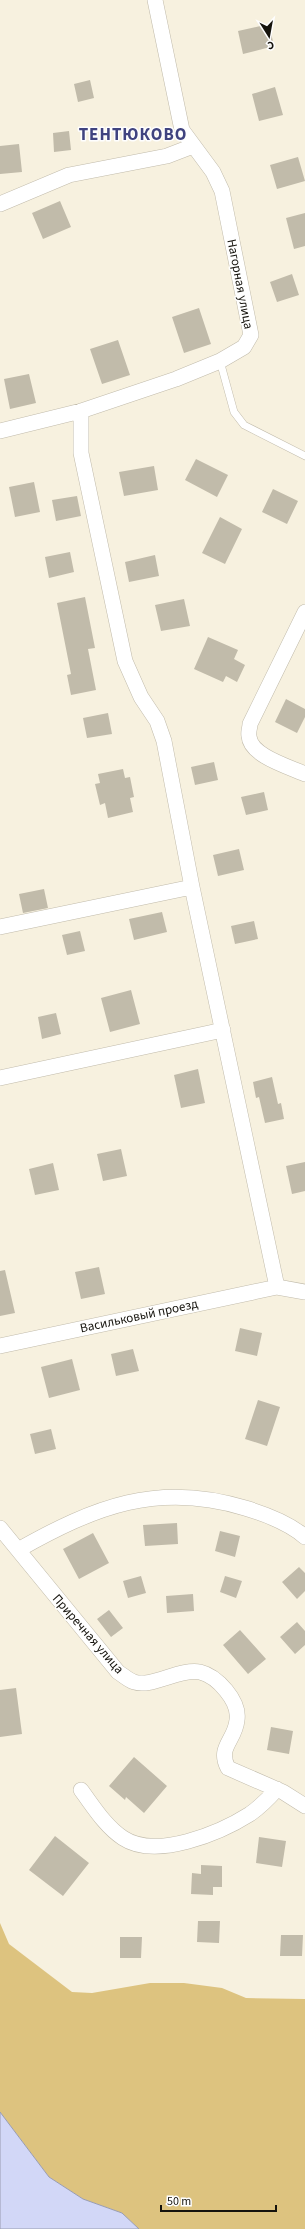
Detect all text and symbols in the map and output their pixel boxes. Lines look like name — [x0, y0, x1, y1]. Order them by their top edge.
north arrow — [249, 16, 289, 56]
text: С — [266, 37, 275, 53]
district label: ТЕНТЮКОВО — [79, 123, 187, 147]
street label: Нагорная улица — [222, 237, 258, 331]
street label: Васильковый проезд — [78, 1295, 200, 1337]
street label: Приречная улица — [48, 1590, 128, 1678]
scale bar — [161, 2187, 276, 2213]
text: 50 m — [167, 2193, 191, 2210]

